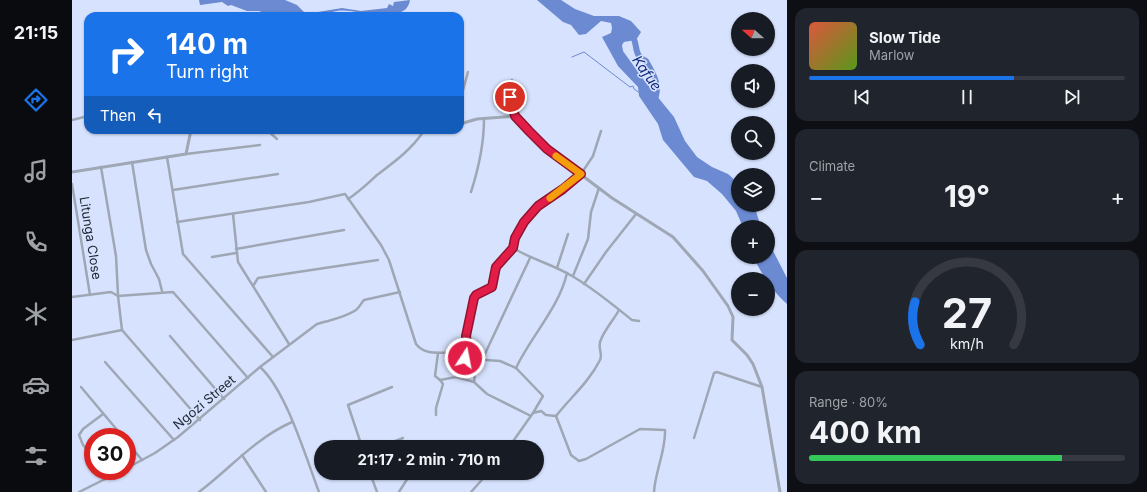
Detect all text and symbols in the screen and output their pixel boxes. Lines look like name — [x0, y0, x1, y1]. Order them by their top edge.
north arrow — [731, 12, 775, 56]
map controls — [731, 12, 775, 316]
text: 21:15 — [14, 22, 58, 43]
text: 140 m — [166, 27, 248, 61]
icon: right — [100, 28, 152, 80]
text: Slow Tide — [869, 28, 941, 47]
text: Marlow — [869, 47, 915, 63]
water label: Kafue — [629, 52, 666, 94]
text: Turn right — [166, 61, 249, 82]
button: sound — [731, 64, 775, 108]
pin — [493, 80, 527, 114]
icon: directions — [22, 86, 50, 114]
icon: arrive — [499, 86, 521, 108]
icon: previous — [851, 86, 873, 108]
icon: pause — [956, 86, 978, 108]
icon: next — [1061, 86, 1083, 108]
icon: left — [144, 104, 166, 126]
text: Then — [100, 106, 136, 125]
button: search — [731, 116, 775, 160]
icon: music — [22, 157, 50, 185]
text: Climate — [809, 158, 855, 174]
button: layers — [731, 168, 775, 212]
text: 19° — [944, 178, 990, 214]
text: − — [809, 184, 824, 210]
text: + — [1110, 184, 1125, 210]
street label: Litunga Close — [77, 195, 105, 281]
button: + — [731, 220, 775, 264]
icon: phone — [22, 228, 50, 256]
button: − — [731, 272, 775, 316]
text: 27 — [942, 287, 992, 337]
icon: climate — [22, 300, 50, 328]
text: km/h — [950, 334, 984, 351]
position arrow — [444, 337, 486, 379]
icon: car — [22, 371, 50, 399]
street label: Ngozi Street — [170, 371, 238, 433]
text: Range · 80% — [809, 394, 888, 410]
text: 400 km — [809, 414, 922, 450]
speed limit sign: 30 — [84, 428, 136, 480]
icon: filters — [22, 442, 50, 470]
text: 21:17 · 2 min · 710 m — [358, 450, 500, 469]

